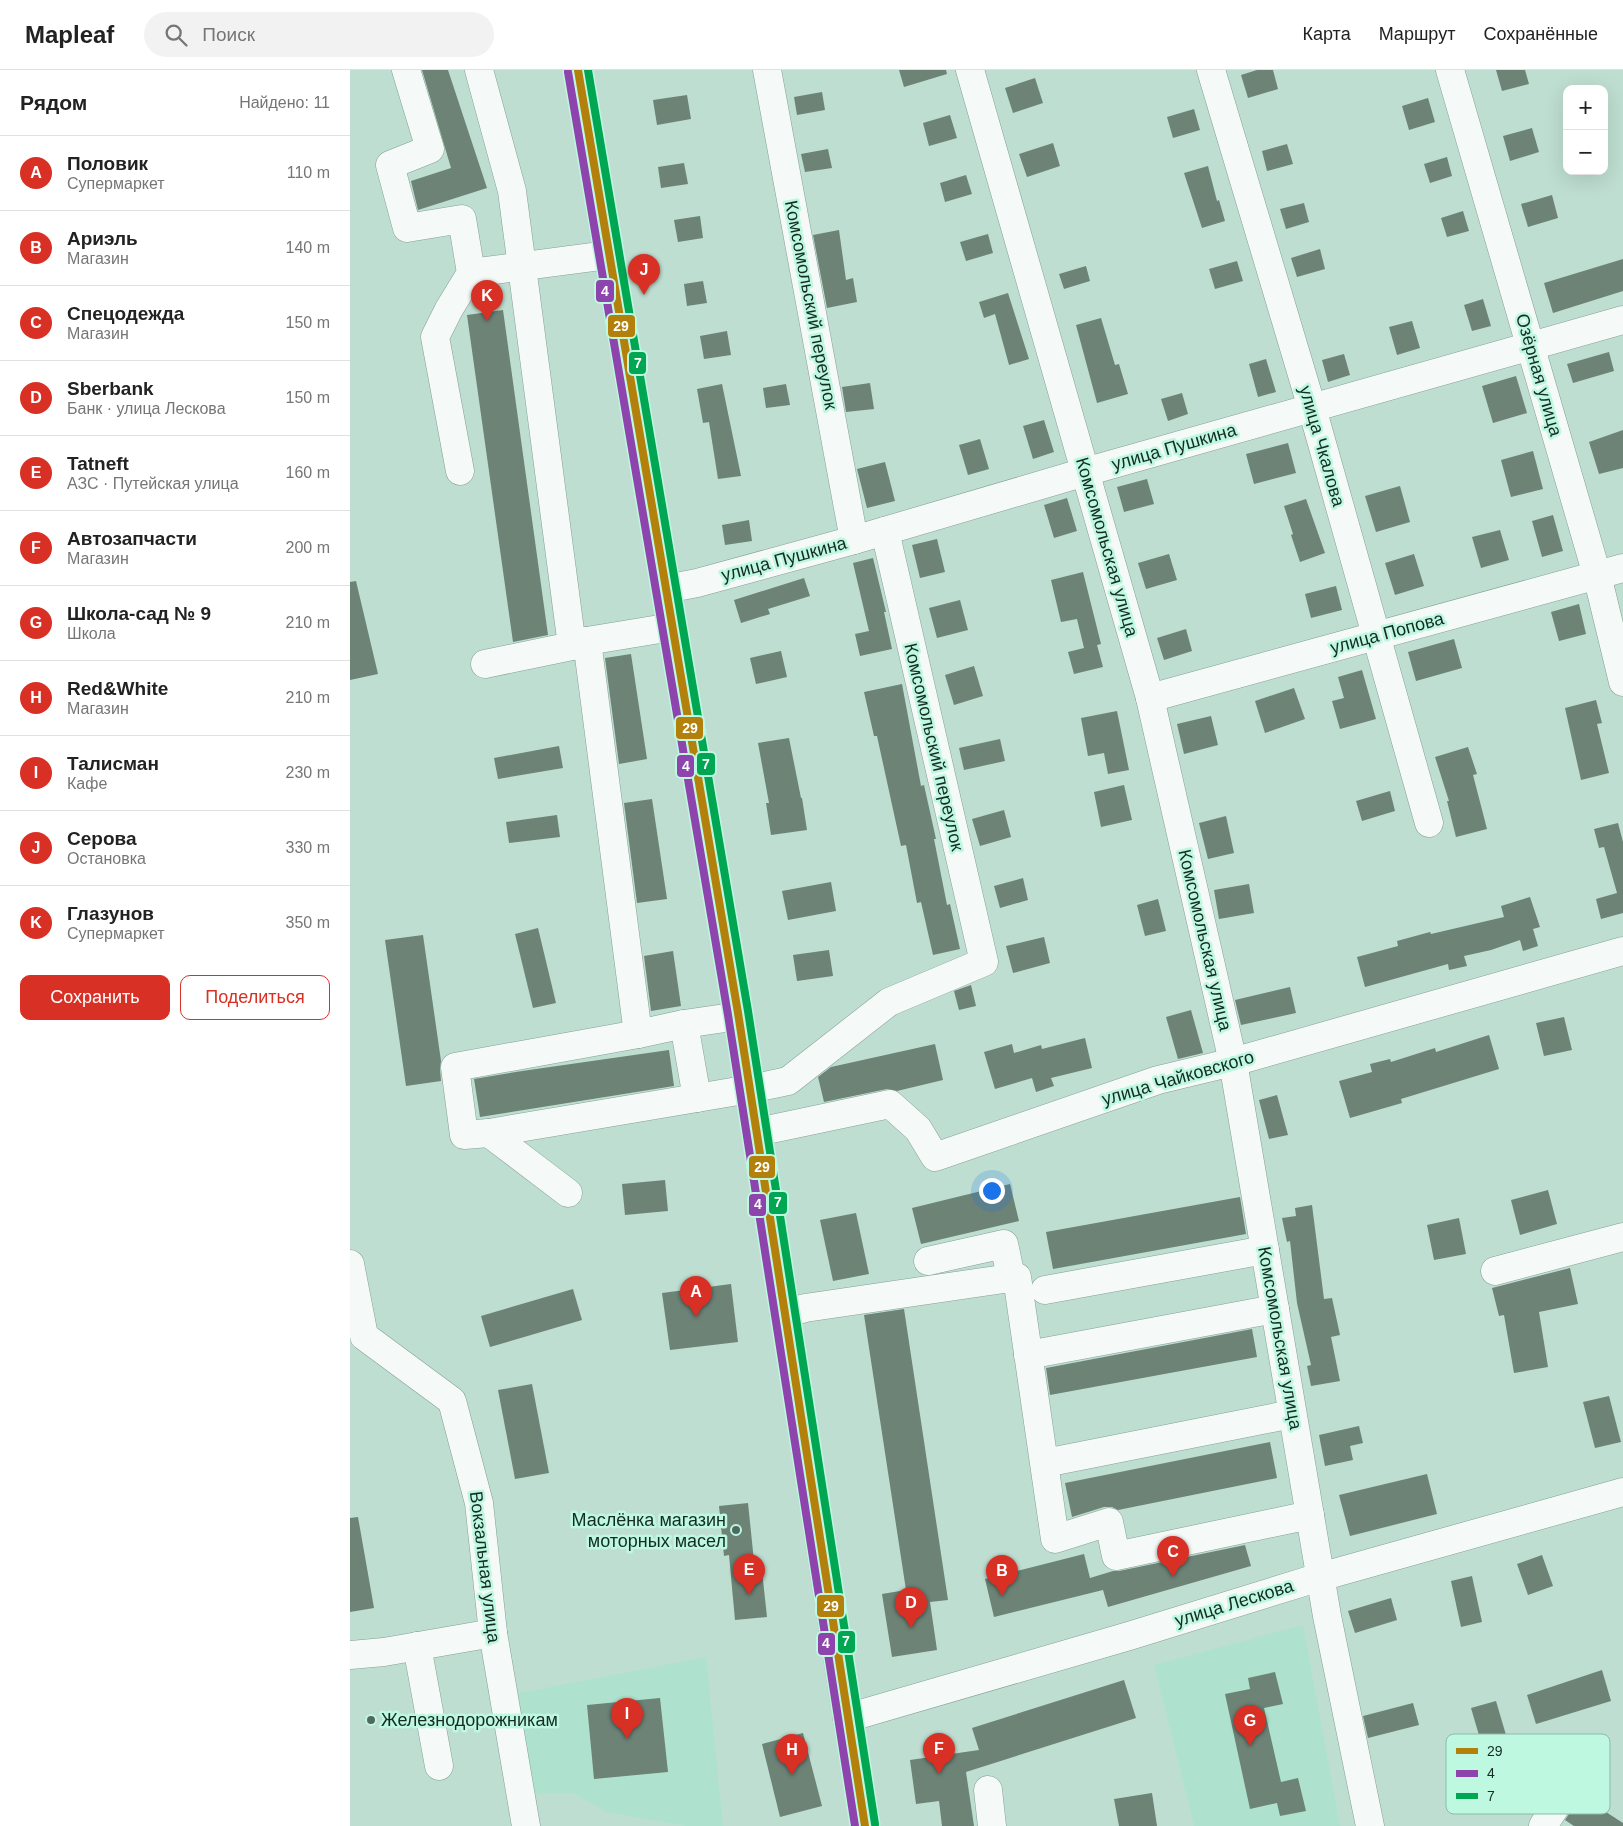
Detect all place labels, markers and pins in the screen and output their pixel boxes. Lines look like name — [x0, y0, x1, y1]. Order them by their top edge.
pin: J — [628, 254, 660, 295]
pin: K — [471, 280, 503, 321]
pin: A — [680, 1276, 712, 1317]
place label: Маслёнка магазин моторных масел — [571, 1510, 726, 1551]
marker: Маслёнка магазин моторных масел — [730, 1524, 742, 1536]
pin: C — [1157, 1536, 1189, 1577]
pin: E — [733, 1554, 765, 1595]
pin: B — [986, 1555, 1018, 1596]
pin: D — [895, 1587, 927, 1628]
pin: I — [611, 1698, 643, 1739]
pin: G — [1234, 1705, 1266, 1746]
place label: Железнодорожникам — [381, 1710, 558, 1730]
marker: Железнодорожникам — [365, 1714, 377, 1726]
pin: F — [923, 1733, 955, 1774]
pin: H — [776, 1734, 808, 1775]

